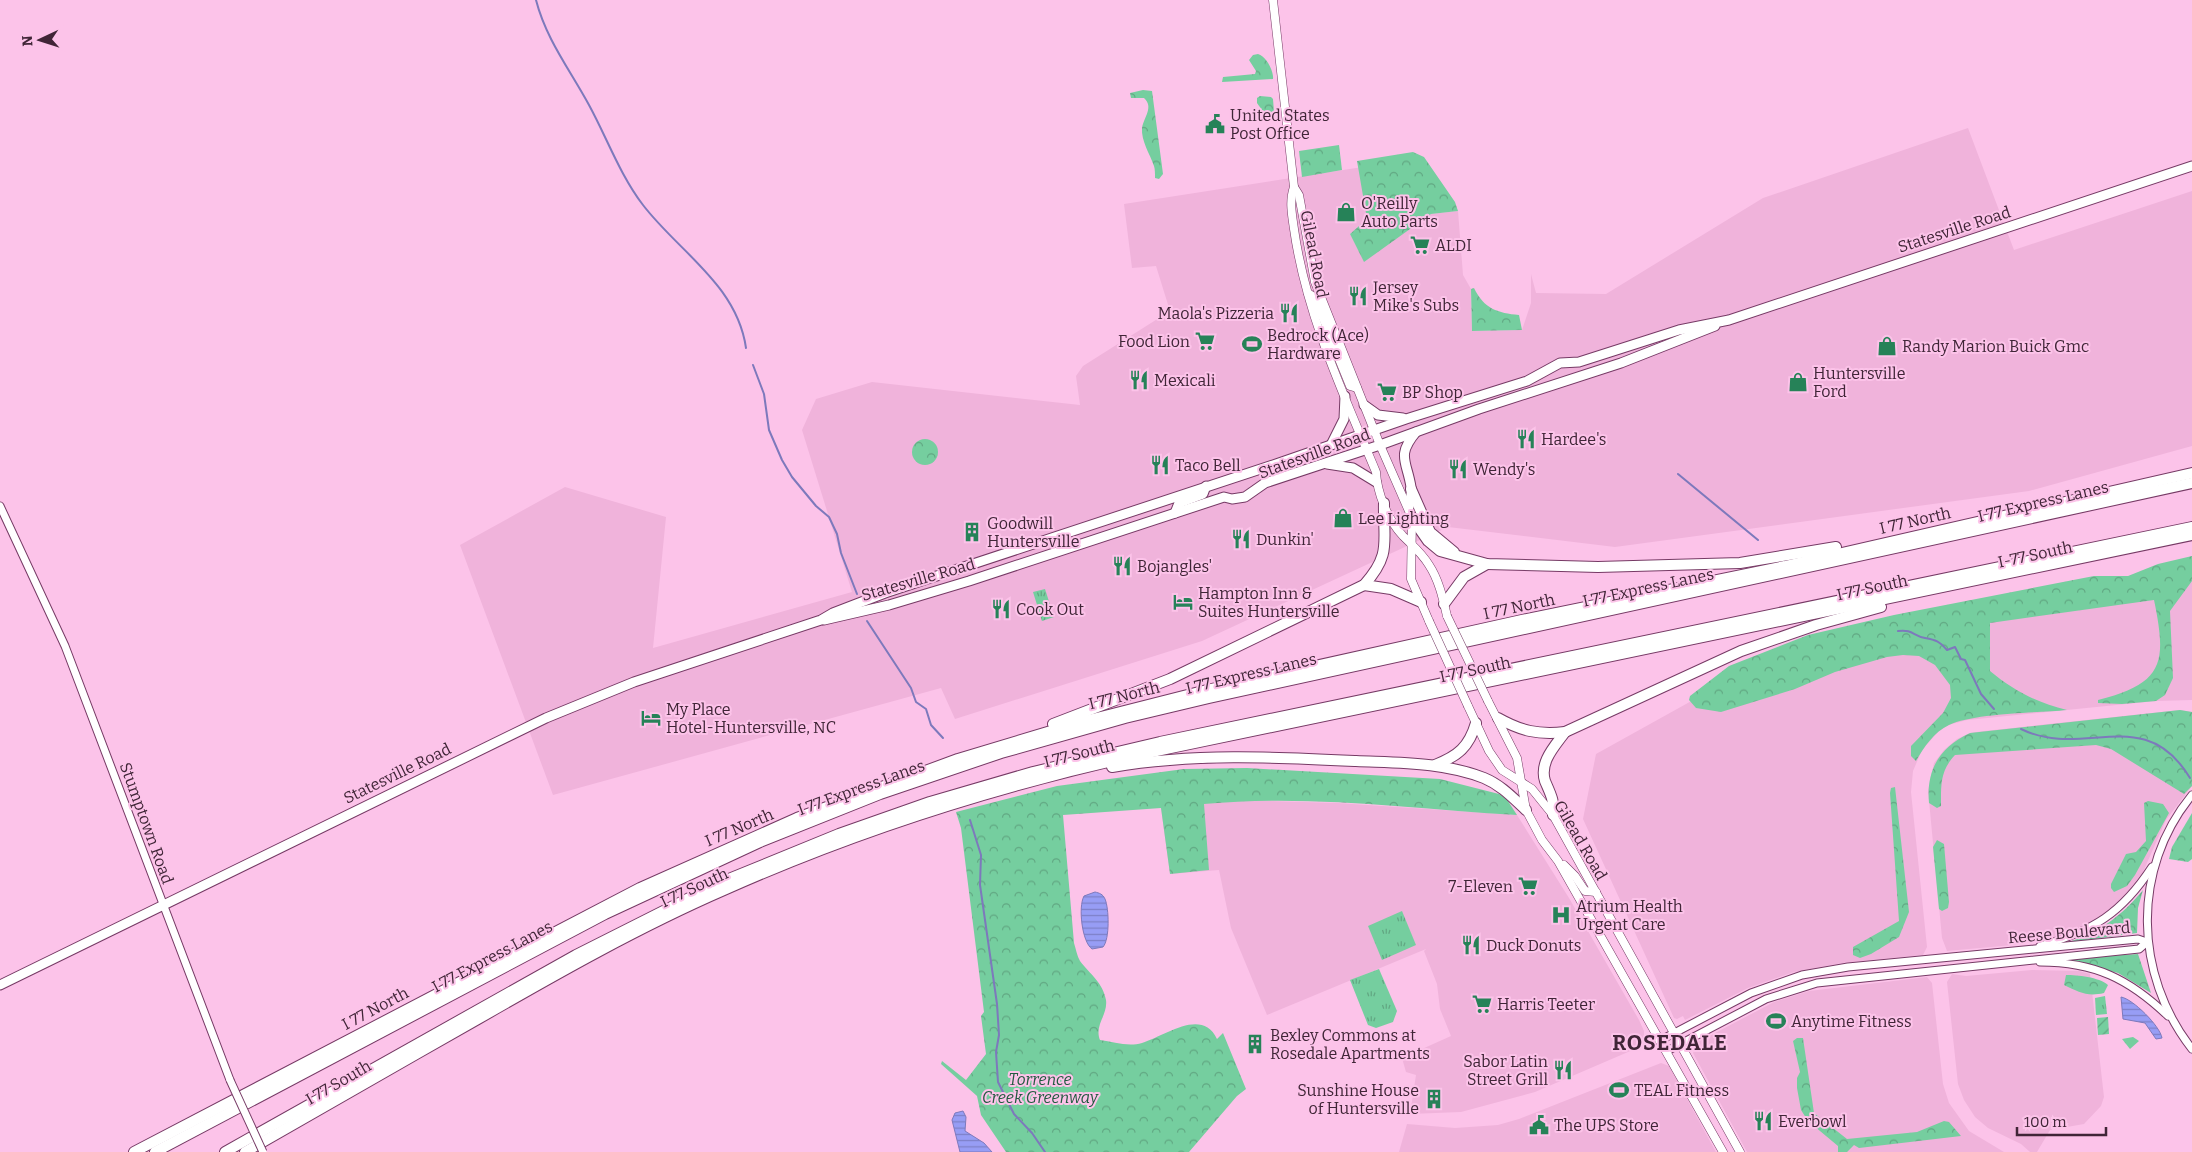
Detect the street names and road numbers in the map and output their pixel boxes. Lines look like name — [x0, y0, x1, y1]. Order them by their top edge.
street label: Statesville Road — [1895, 202, 2013, 257]
street label: Gilead Road — [1297, 209, 1332, 300]
street label: Statesville Road — [1256, 424, 1373, 482]
street label: I 77 Express Lanes — [1976, 477, 2110, 526]
street label: I 77 North — [1878, 503, 1953, 538]
street label: I-77 South — [1996, 537, 2074, 572]
street label: Statesville Road — [859, 554, 978, 605]
street label: I 77 Express Lanes — [1581, 564, 1715, 611]
street label: I 77 South — [1835, 571, 1909, 604]
street label: I 77 North — [1482, 590, 1557, 623]
street label: I 77 Express Lanes — [1184, 649, 1318, 698]
street label: I 77 South — [1438, 653, 1512, 686]
street label: I 77 North — [1087, 677, 1162, 713]
street label: I 77 South — [1042, 736, 1117, 771]
street label: Statesville Road — [340, 739, 455, 808]
street label: I 77 Express Lanes — [795, 756, 927, 819]
street label: Stumptown Road — [116, 760, 178, 887]
street label: Gilead Road — [1550, 797, 1611, 884]
street label: I 77 North — [702, 805, 776, 850]
street label: I 77 South — [657, 864, 731, 911]
street label: I 77 Express Lanes — [429, 917, 556, 996]
street label: Reese Boulevard — [2007, 918, 2131, 947]
street label: I 77 North — [339, 983, 412, 1034]
street label: I 77 South — [302, 1056, 374, 1109]

